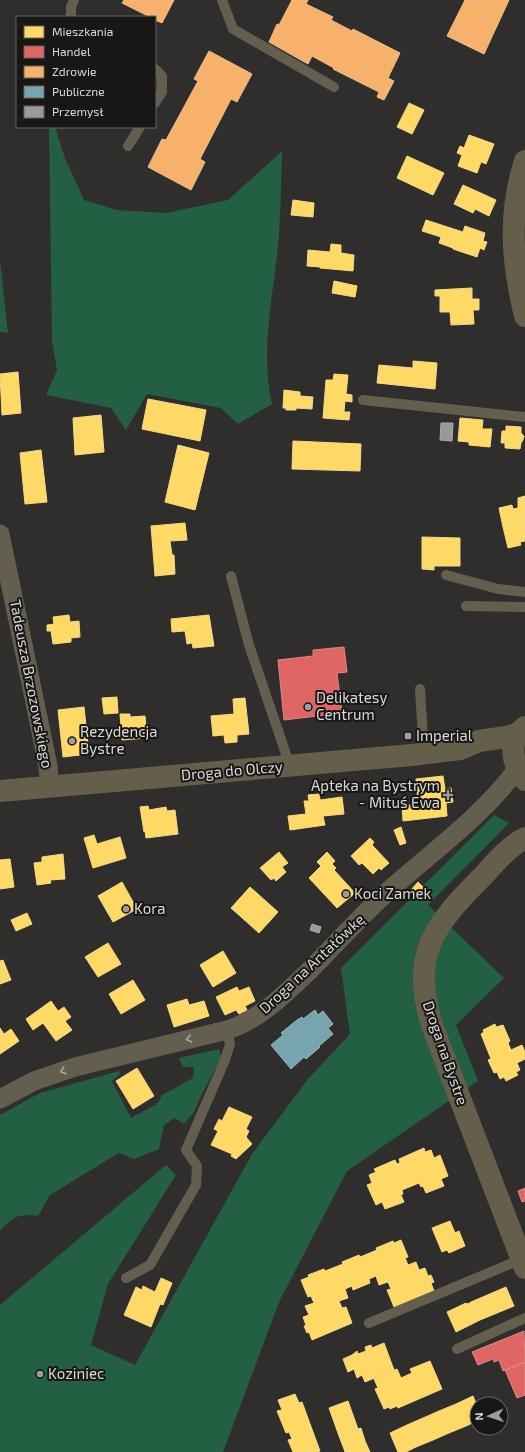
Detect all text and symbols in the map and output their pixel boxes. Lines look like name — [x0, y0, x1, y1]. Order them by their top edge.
legend — [16, 16, 156, 128]
text: Mieszkania — [52, 24, 113, 38]
text: Handel — [52, 44, 91, 58]
text: Zdrowie — [52, 64, 96, 78]
text: Publiczne — [52, 84, 105, 98]
text: Przemysł — [52, 104, 103, 118]
street label: Tadeusza Brzozowskiego — [7, 598, 57, 770]
place label: Delikatesy Centrum — [316, 688, 387, 723]
marker: Delikatesy Centrum — [303, 702, 313, 712]
place label: Rezydencja Bystre — [80, 722, 157, 757]
place label: Imperial — [416, 726, 473, 744]
marker: Imperial — [403, 731, 413, 741]
marker: Rezydencja Bystre — [67, 736, 77, 746]
street label: Droga do Olczy — [180, 757, 284, 783]
place label: Apteka na Bystrym - Mituś Ewa — [311, 776, 440, 811]
marker: Apteka na Bystrym - Mituś Ewa — [443, 790, 453, 800]
place label: Koci Zamek — [354, 884, 432, 902]
marker: Koci Zamek — [341, 889, 351, 899]
place label: Kora — [134, 899, 165, 917]
marker: Kora — [121, 904, 131, 914]
street label: Droga na Antałówkę — [255, 910, 368, 1017]
street label: Droga na Bystre — [420, 998, 472, 1107]
one-way arrow — [186, 1034, 192, 1042]
one-way arrow — [60, 1066, 67, 1074]
place label: Koziniec — [48, 1364, 104, 1382]
marker: Koziniec — [35, 1369, 45, 1379]
north arrow — [469, 1396, 509, 1436]
text: N — [472, 1412, 485, 1421]

